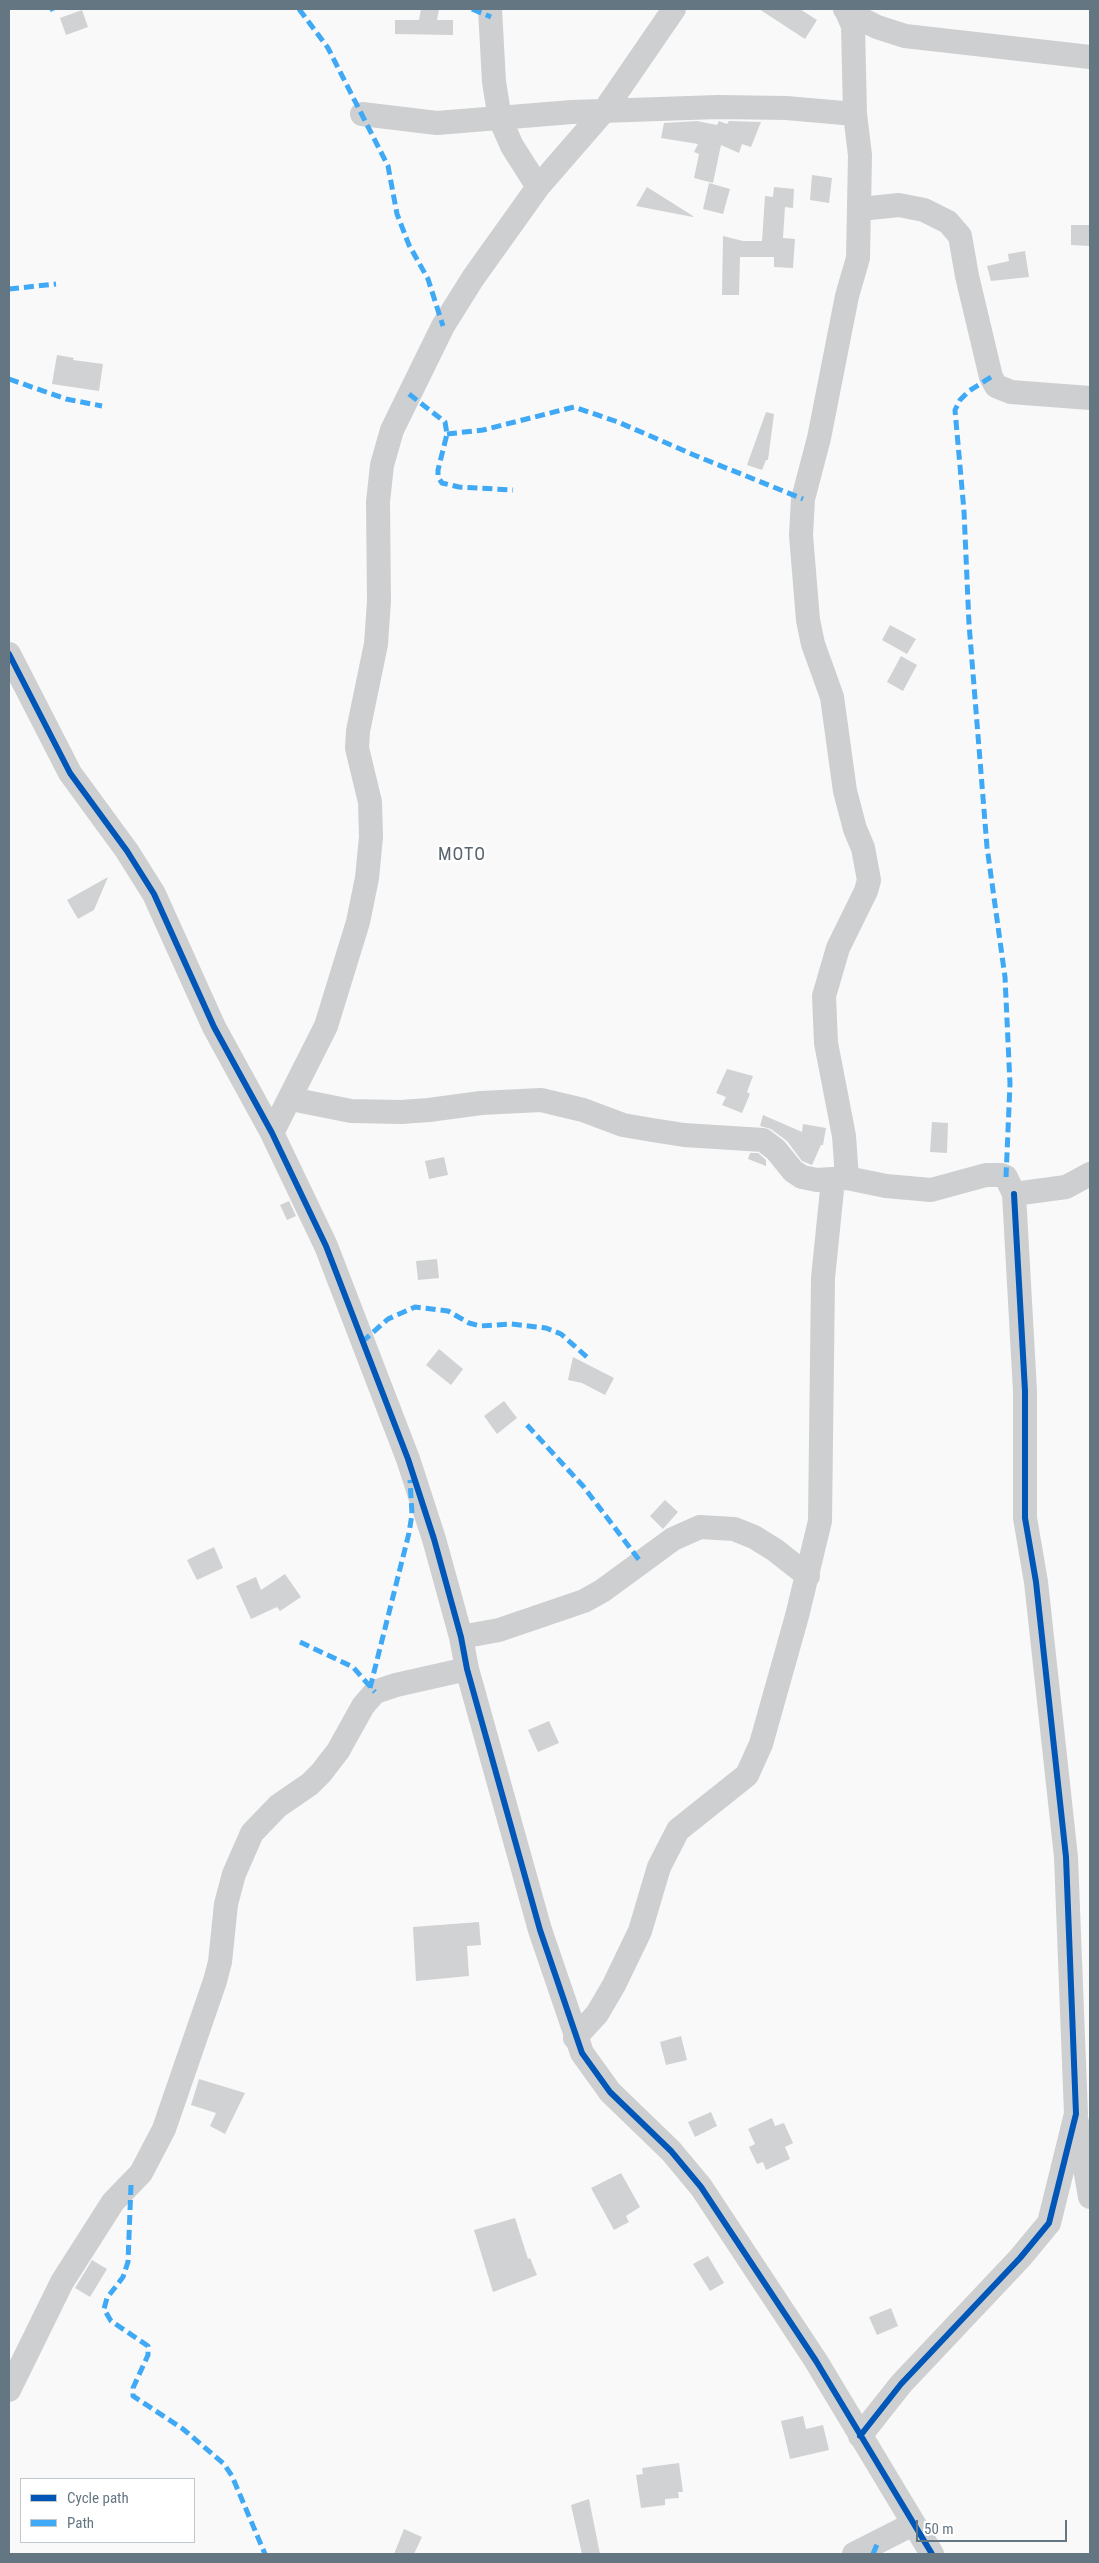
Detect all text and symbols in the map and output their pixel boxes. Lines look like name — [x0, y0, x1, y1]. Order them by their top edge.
district label: MOTO — [437, 844, 487, 866]
legend — [20, 2478, 195, 2543]
text: Cycle path — [67, 2489, 129, 2507]
scale bar — [919, 2510, 1070, 2542]
text: Path — [67, 2514, 94, 2532]
text: 50 m — [924, 2520, 954, 2538]

